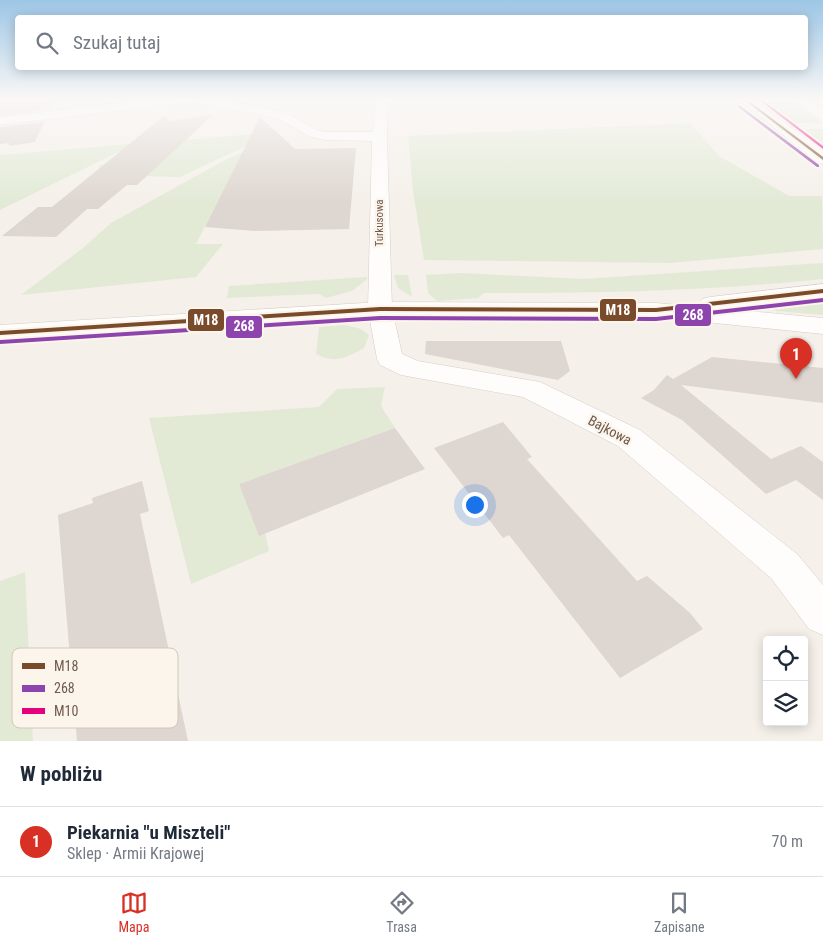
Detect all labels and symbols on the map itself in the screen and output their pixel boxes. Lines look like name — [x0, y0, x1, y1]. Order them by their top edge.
street label: Turkusowa — [373, 199, 386, 247]
line badge: M18 — [599, 298, 637, 322]
text: M18 — [606, 302, 630, 318]
line badge: 268 — [674, 303, 712, 327]
text: 268 — [682, 307, 704, 323]
line badge: M18 — [187, 308, 225, 332]
text: M18 — [194, 312, 218, 328]
line badge: 268 — [225, 315, 263, 339]
text: 268 — [233, 318, 255, 334]
pin: 1 — [780, 338, 812, 379]
street label: Bajkowa — [586, 412, 634, 448]
your location — [462, 492, 488, 518]
legend — [12, 648, 178, 728]
text: M18 — [54, 658, 78, 674]
text: 268 — [54, 680, 75, 696]
text: M10 — [54, 703, 78, 719]

